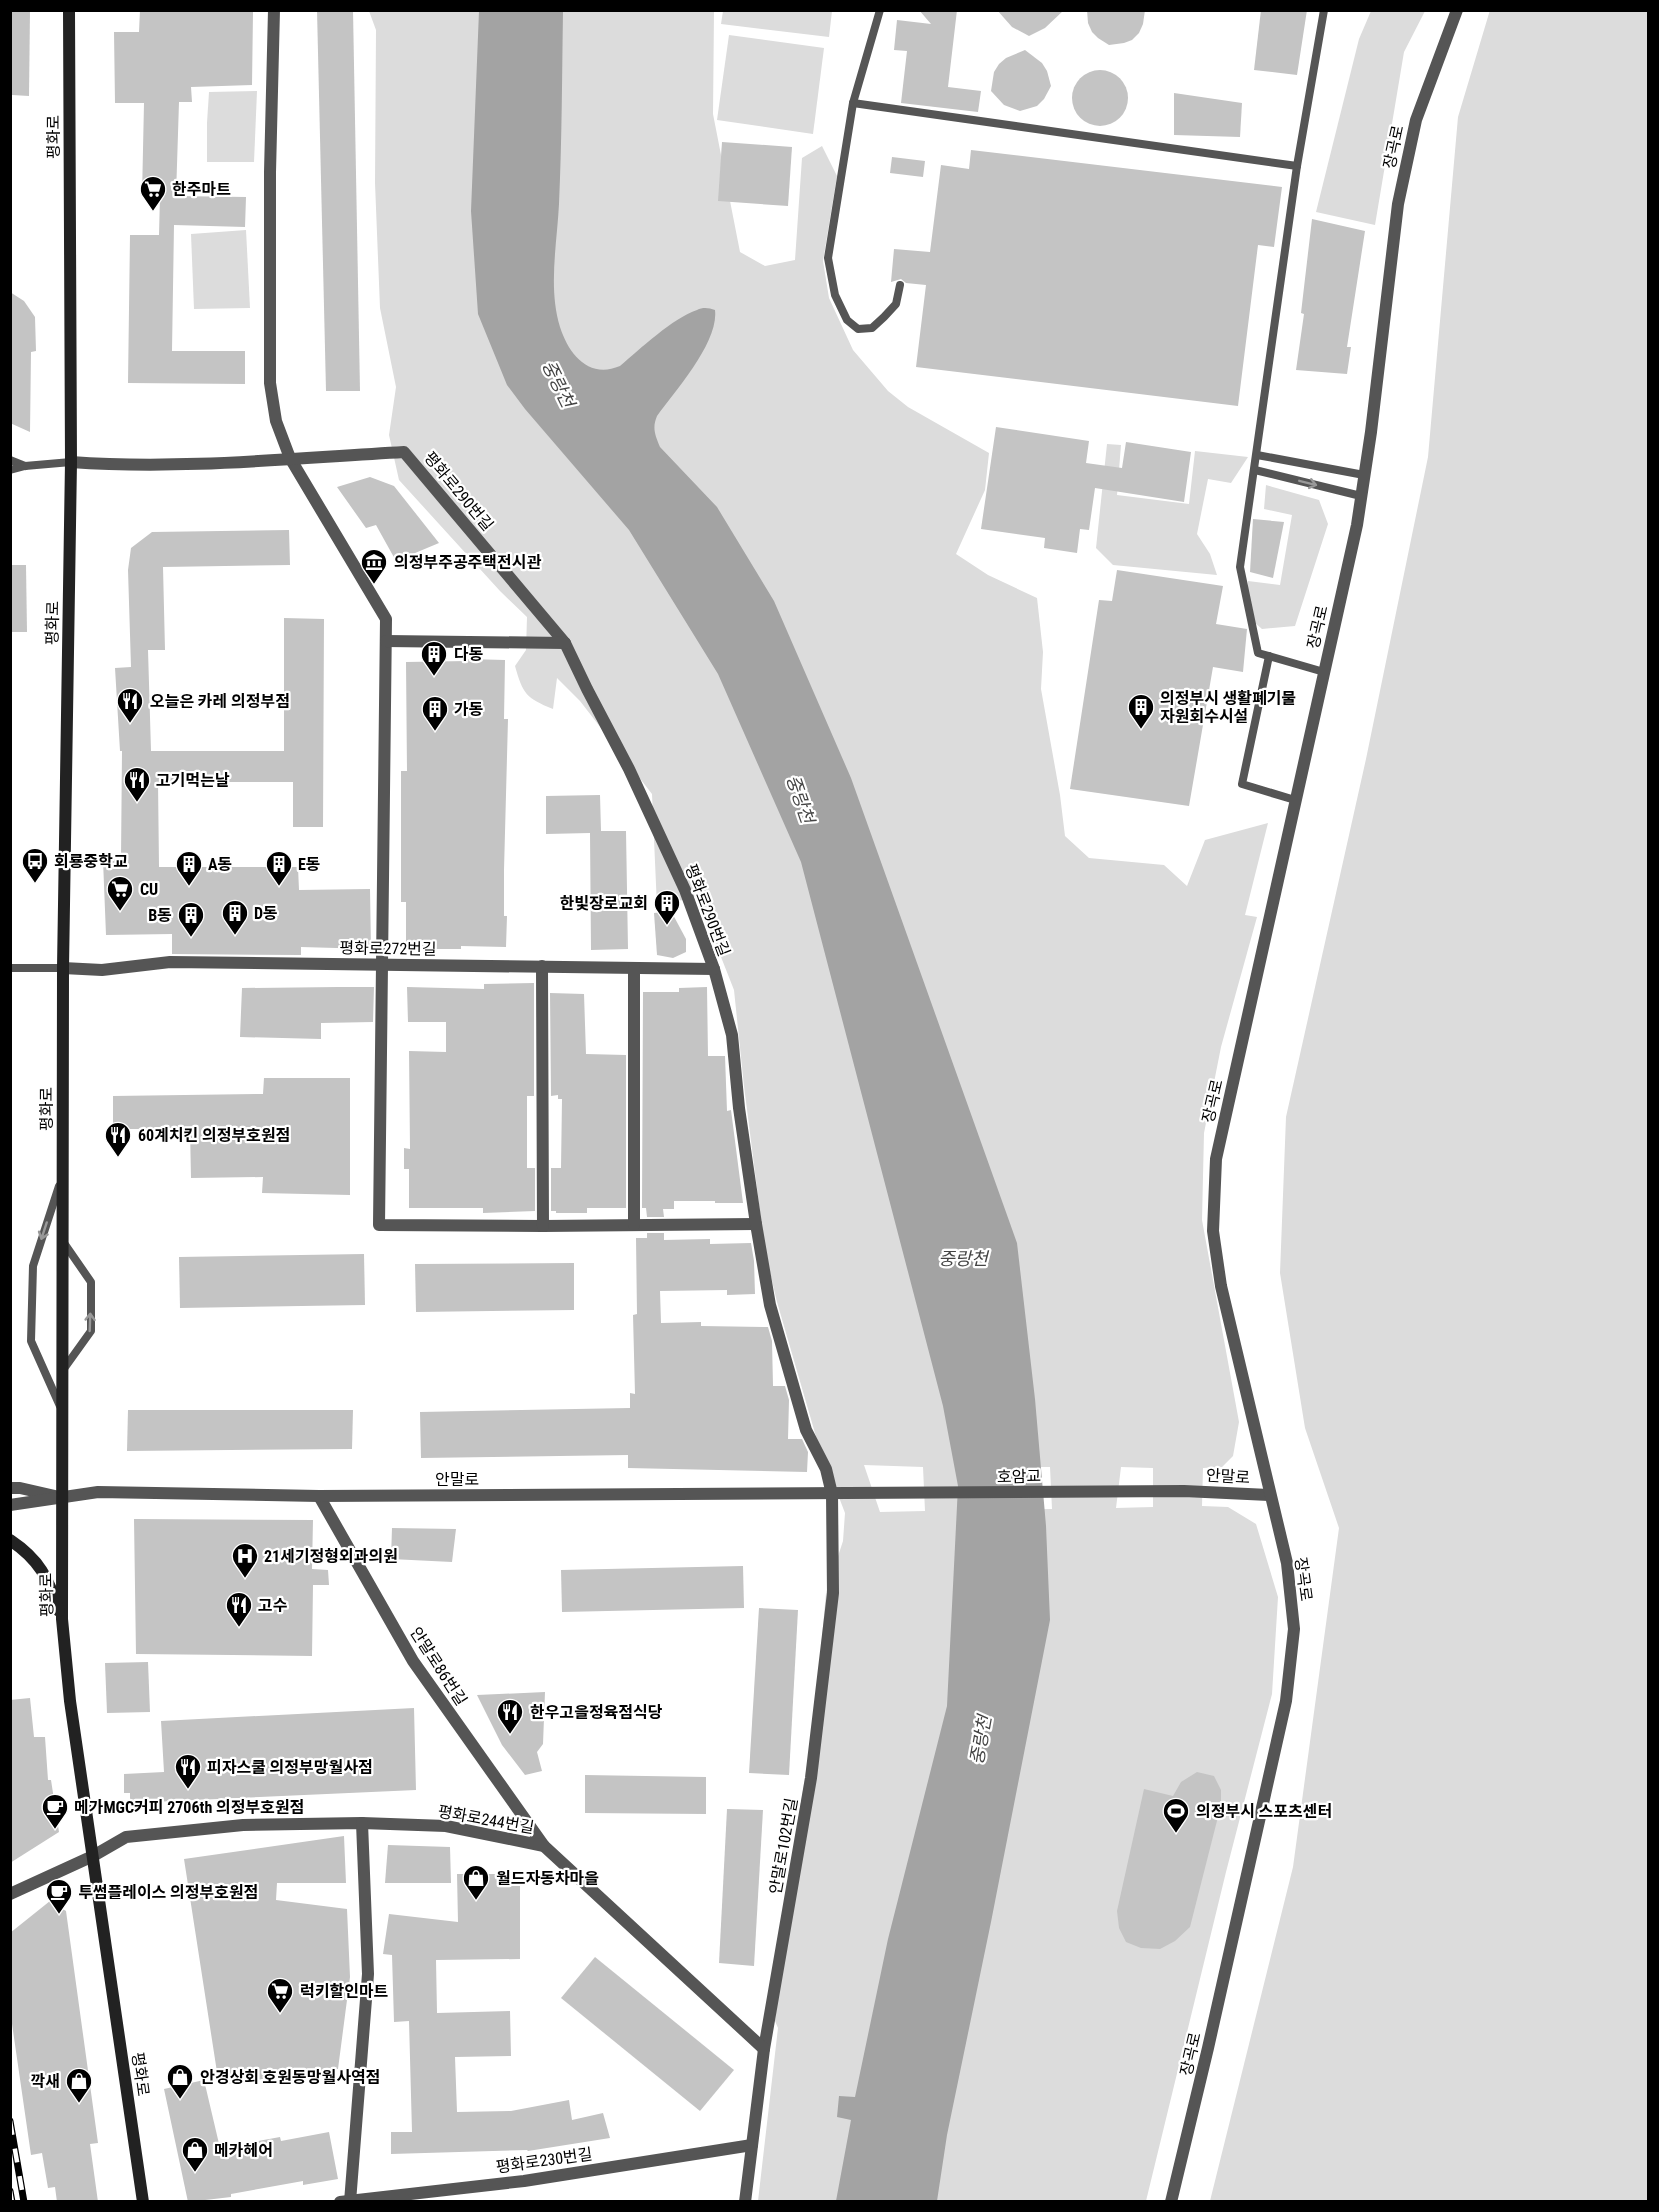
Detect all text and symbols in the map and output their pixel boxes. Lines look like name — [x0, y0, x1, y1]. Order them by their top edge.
street label: 평화로 — [44, 115, 63, 159]
street label: 장곡로 — [1380, 123, 1407, 171]
supermarket icon: 한주마트 — [138, 174, 168, 212]
place label: 한주마트 — [172, 180, 231, 199]
water label: 중랑천 — [538, 357, 580, 413]
street label: 평화로290번길 — [420, 448, 497, 535]
one-way arrow — [1298, 477, 1317, 489]
museum icon: 의정부주공주택전시관 — [359, 547, 389, 585]
place label: 의정부주공주택전시관 — [394, 553, 541, 572]
street label: 평화로 — [43, 600, 62, 645]
street label: 장곡로 — [1303, 603, 1332, 651]
building icon: 다동 — [419, 639, 449, 677]
place label: 다동 — [454, 645, 483, 664]
restaurant icon: 오늘은 카레 의정부점 — [115, 686, 145, 724]
place label: 의정부시 생활폐기물 자원회수시설 — [1160, 689, 1296, 726]
place label: 오늘은 카레 의정부점 — [150, 692, 290, 711]
building icon: 의정부시 생활폐기물 자원회수시설 — [1126, 692, 1156, 730]
building icon: 가동 — [420, 694, 450, 732]
place label: 가동 — [454, 700, 483, 719]
restaurant icon: 고기먹는날 — [122, 765, 152, 803]
place label: 고기먹는날 — [156, 771, 230, 790]
water label: 중랑천 — [782, 772, 819, 828]
bus stop icon: 회룡중학교 — [20, 846, 50, 884]
building icon: A동 — [174, 849, 204, 887]
building icon: E동 — [264, 849, 294, 887]
place label: 회룡중학교 — [54, 852, 128, 871]
place label: A동 — [208, 855, 232, 874]
place label: E동 — [298, 855, 321, 874]
street label: 평화로290번길 — [681, 861, 734, 959]
supermarket icon: CU — [105, 874, 135, 912]
place label: CU — [140, 880, 158, 899]
building icon: 한빛장로교회 — [652, 888, 682, 926]
place label: 한빛장로교회 — [560, 894, 648, 913]
building icon: D동 — [220, 898, 250, 936]
building icon: B동 — [176, 900, 206, 938]
place label: D동 — [254, 904, 278, 923]
place label: B동 — [148, 906, 172, 925]
street label: 평화로272번길 — [339, 938, 437, 959]
street label: 장곡로 — [1198, 1077, 1227, 1125]
street label: 평화로 — [37, 1087, 56, 1131]
restaurant icon: 60계치킨 의정부호원점 — [103, 1120, 133, 1158]
place label: 60계치킨 의정부호원점 — [138, 1126, 290, 1145]
one-way arrow — [38, 1221, 49, 1240]
water label: 중랑천 — [938, 1248, 990, 1269]
one-way arrow — [85, 1312, 96, 1332]
street label: 안말로 — [1205, 1466, 1251, 1487]
street label: 호암교 — [997, 1467, 1041, 1486]
street label: 안말로 — [435, 1470, 479, 1489]
hospital icon: 21세기정형외과의원 — [230, 1541, 260, 1579]
place label: 21세기정형외과의원 — [264, 1547, 398, 1566]
street label: 장곡로 — [1291, 1556, 1316, 1603]
street label: 평화로 — [37, 1572, 56, 1617]
restaurant icon: 고수 — [224, 1590, 254, 1628]
place label: 고수 — [258, 1596, 288, 1615]
street label: 안말로86번길 — [406, 1624, 471, 1709]
restaurant icon: 한우고을정육점식당 — [495, 1697, 525, 1735]
place label: 한우고을정육점식당 — [530, 1703, 663, 1722]
water label: 중랑천 — [966, 1711, 996, 1766]
restaurant icon: 피자스쿨 의정부망월사점 — [173, 1752, 203, 1790]
place label: 피자스쿨 의정부망월사점 — [207, 1758, 373, 1777]
cafe icon: 메가MGC커피 2706th 의정부호원점 — [40, 1792, 70, 1830]
sports icon: 의정부시 스포츠센터 — [1161, 1796, 1191, 1834]
street label: 안말로102번길 — [766, 1797, 801, 1896]
place label: 메가MGC커피 2706th 의정부호원점 — [74, 1798, 304, 1817]
street label: 평화로244번길 — [436, 1802, 535, 1837]
place label: 의정부시 스포츠센터 — [1196, 1802, 1332, 1821]
shop icon: 월드자동차마을 — [461, 1863, 491, 1901]
place label: 월드자동차마을 — [496, 1869, 599, 1888]
cafe icon: 투썸플레이스 의정부호원점 — [44, 1877, 74, 1915]
place label: 투썸플레이스 의정부호원점 — [78, 1883, 258, 1902]
supermarket icon: 럭키할인마트 — [265, 1976, 295, 2014]
place label: 럭키할인마트 — [300, 1982, 389, 2001]
street label: 장곡로 — [1176, 2030, 1205, 2078]
street label: 평화로 — [128, 2051, 153, 2098]
shop icon: 안경상회 호원동망월사역점 — [165, 2062, 195, 2100]
shop icon: 깍새 — [64, 2066, 94, 2104]
place label: 안경상회 호원동망월사역점 — [200, 2068, 380, 2087]
place label: 깍새 — [31, 2072, 60, 2091]
shop icon: 메카헤어 — [180, 2135, 210, 2173]
place label: 메카헤어 — [214, 2141, 273, 2160]
street label: 평화로230번길 — [495, 2144, 594, 2177]

